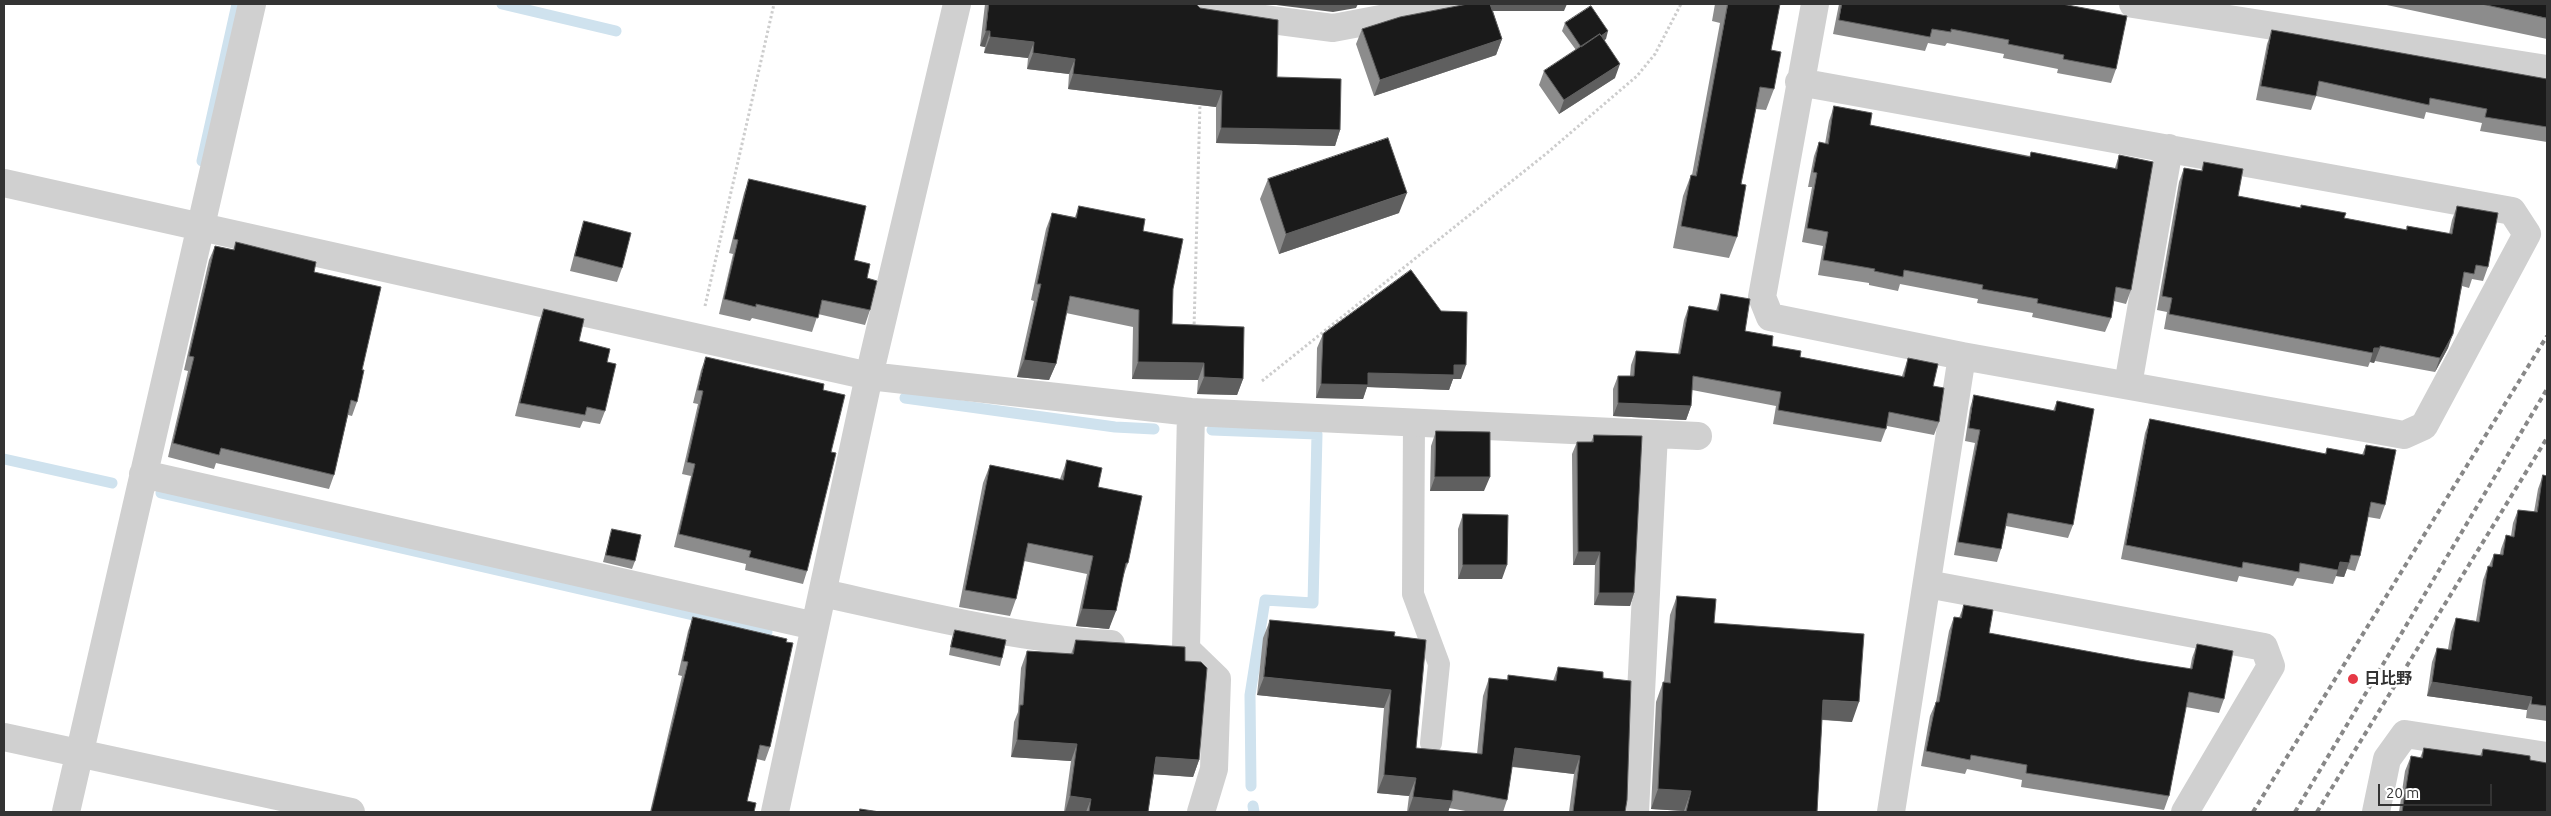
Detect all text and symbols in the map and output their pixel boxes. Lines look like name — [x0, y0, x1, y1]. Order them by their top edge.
place label: 日比野 — [2364, 669, 2412, 689]
marker: 日比野 — [2346, 672, 2360, 686]
scale bar — [2381, 774, 2495, 806]
text: 20 m — [2386, 784, 2419, 801]

